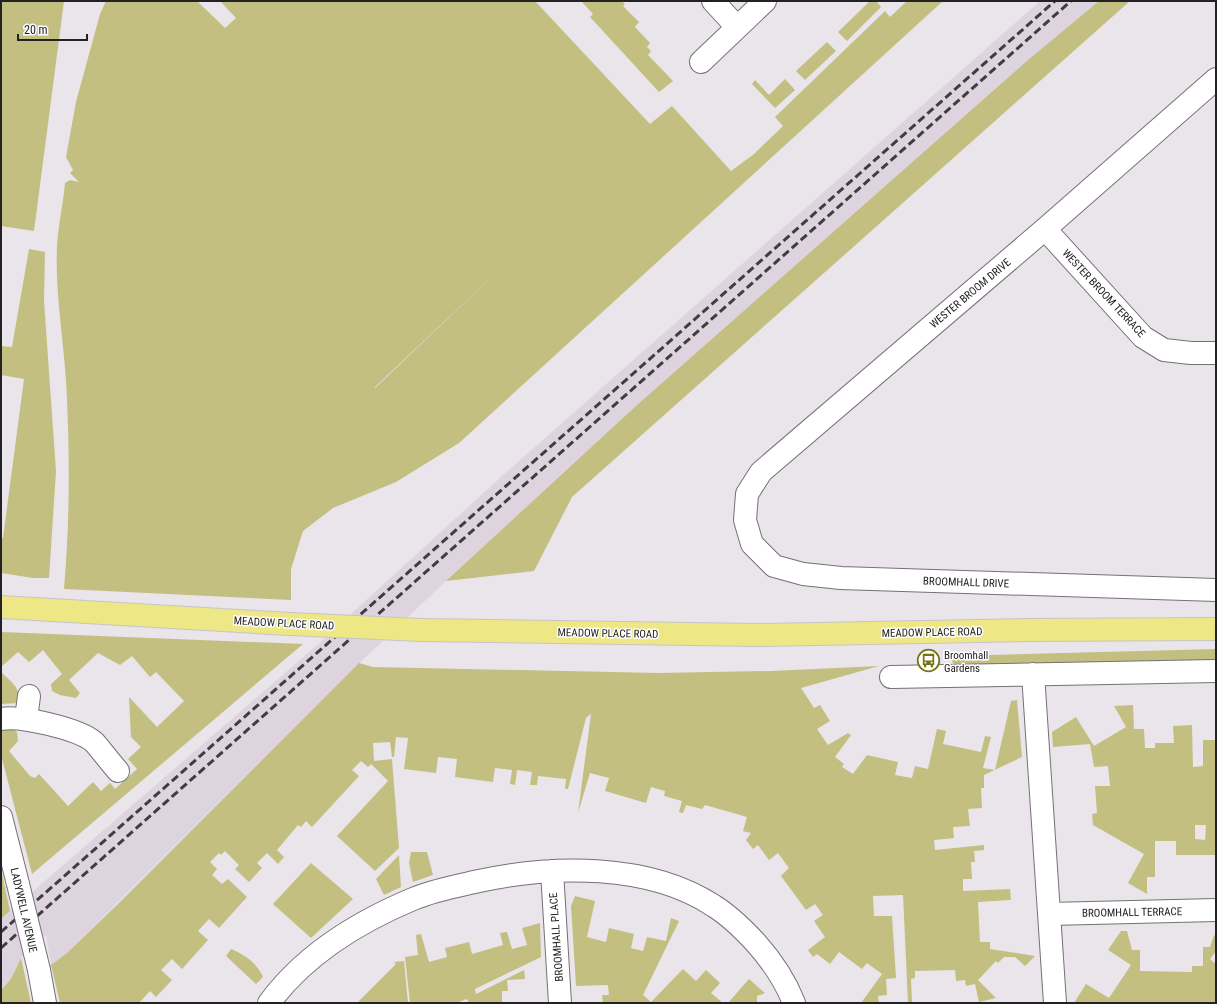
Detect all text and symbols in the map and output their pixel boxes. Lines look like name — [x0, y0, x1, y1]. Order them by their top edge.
scale bar — [18, 16, 87, 42]
text: 20 m — [24, 23, 48, 37]
street label: WESTER BROOM TERRACE — [1059, 247, 1148, 340]
street label: WESTER BROOM DRIVE — [927, 255, 1014, 331]
street label: BROOMHALL DRIVE — [923, 575, 1010, 591]
street label: MEADOW PLACE ROAD — [233, 614, 335, 633]
street label: MEADOW PLACE ROAD — [881, 625, 983, 640]
street label: MEADOW PLACE ROAD — [557, 626, 659, 641]
bus stop icon: Broomhall Gardens — [916, 648, 942, 674]
place label: Broomhall Gardens — [944, 649, 988, 675]
street label: LADYWELL AVENUE — [7, 867, 40, 954]
street label: BROOMHALL PLACE — [547, 892, 566, 982]
street label: BROOMHALL TERRACE — [1082, 905, 1183, 920]

